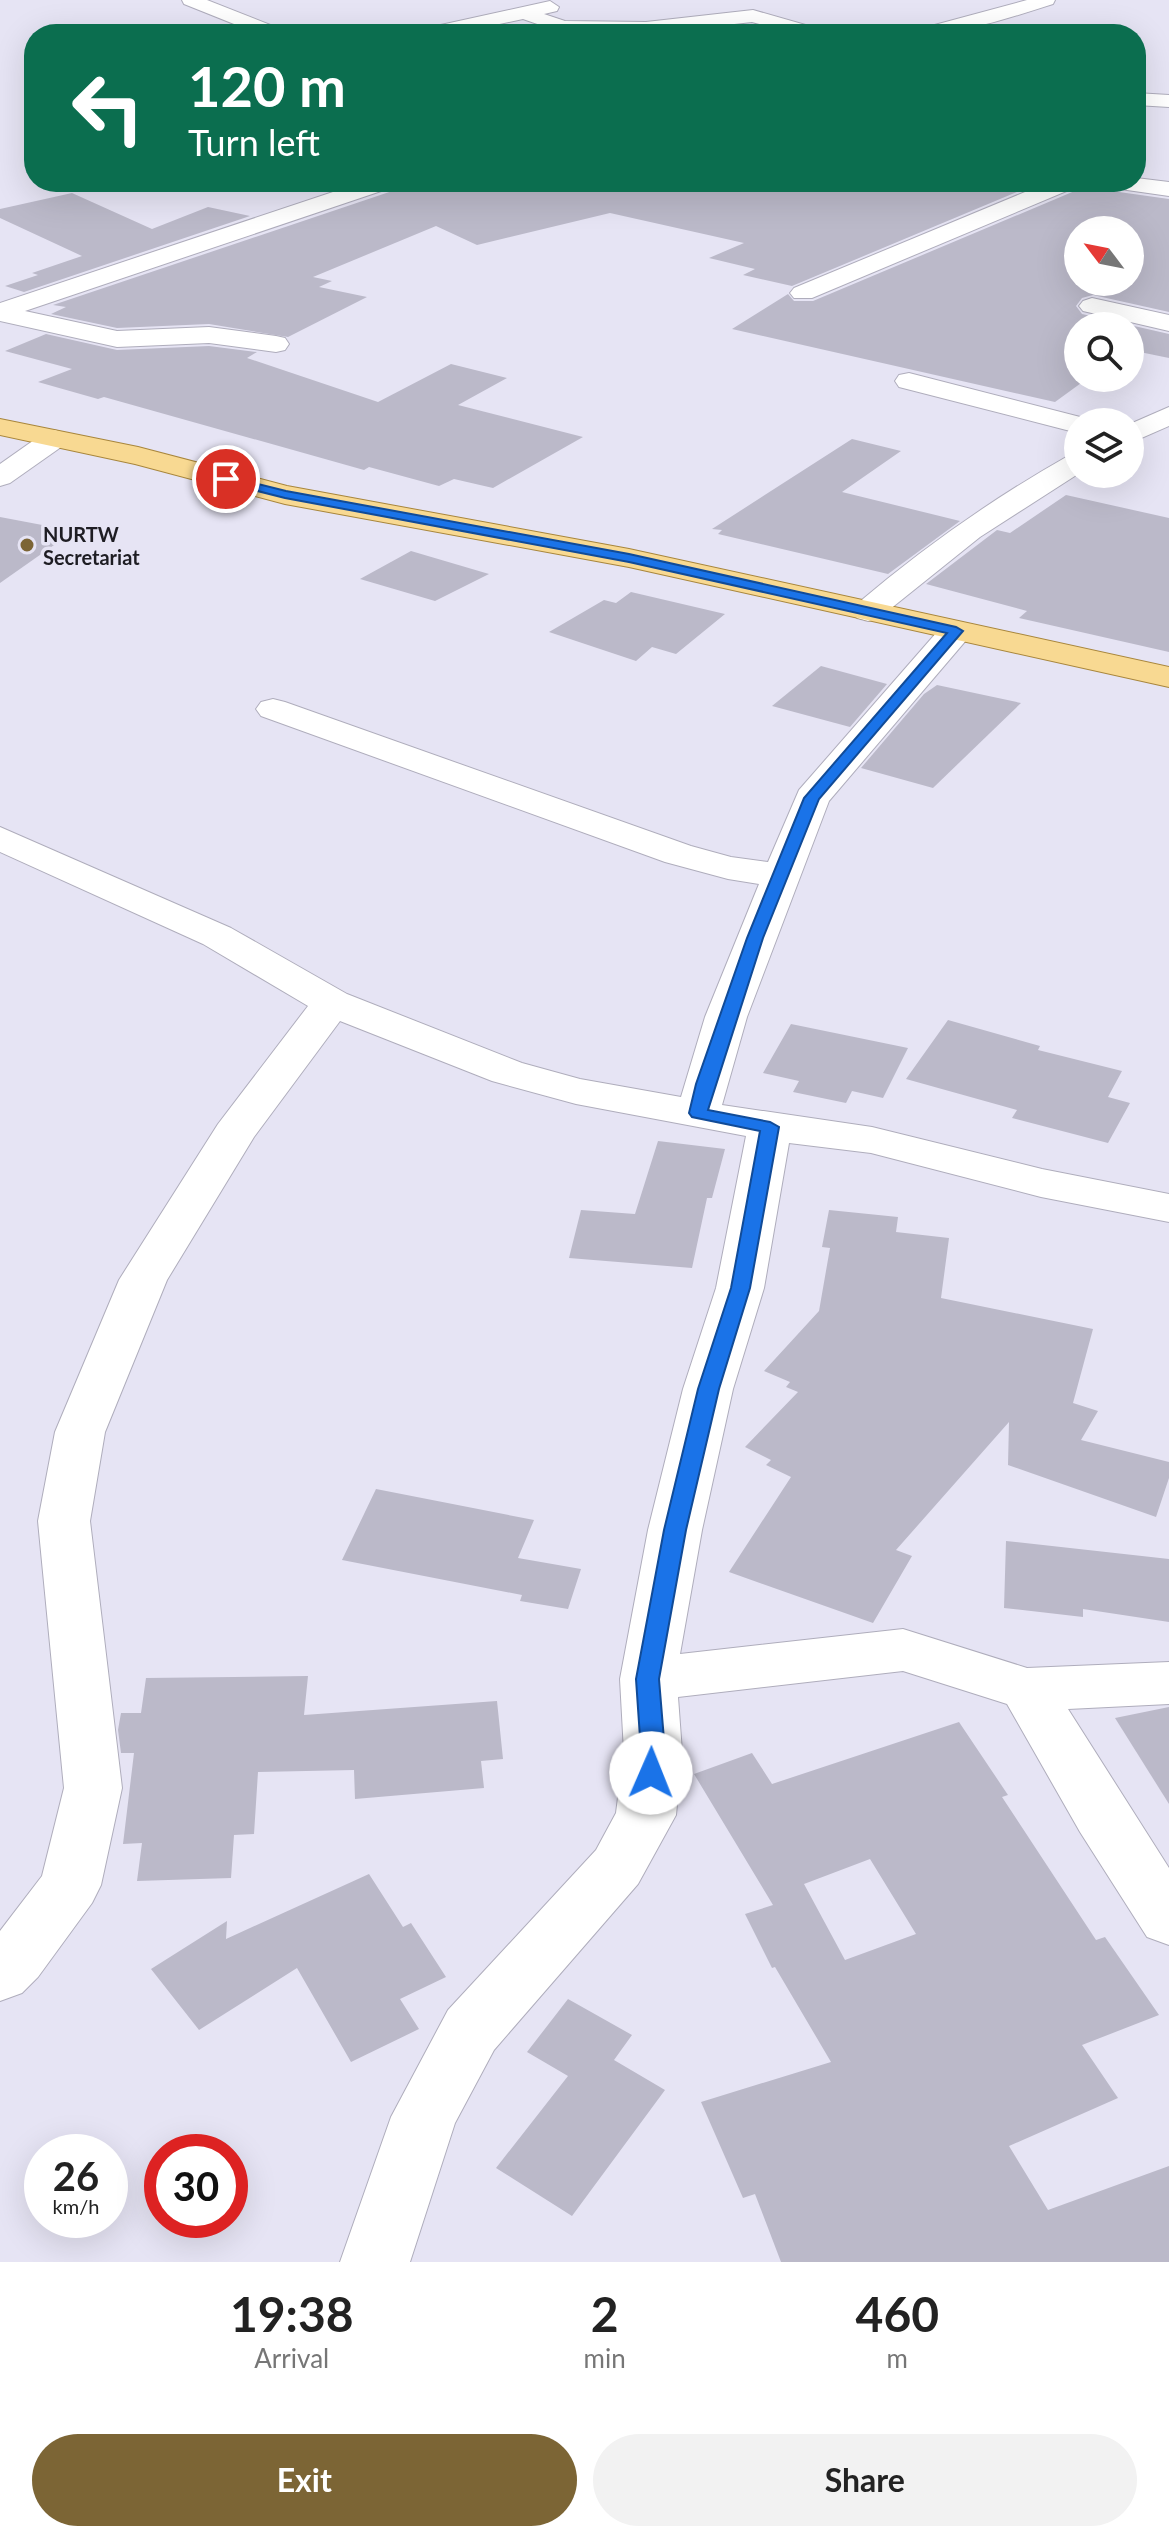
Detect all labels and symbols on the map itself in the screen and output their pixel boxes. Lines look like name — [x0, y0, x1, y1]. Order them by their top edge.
north arrow — [1064, 216, 1144, 296]
pin — [192, 445, 260, 513]
place label: NURTW Secretariat — [43, 522, 140, 569]
marker: NURTW Secretariat — [18, 536, 36, 554]
position arrow — [609, 1731, 693, 1815]
speed limit sign: 30 — [144, 2134, 248, 2238]

